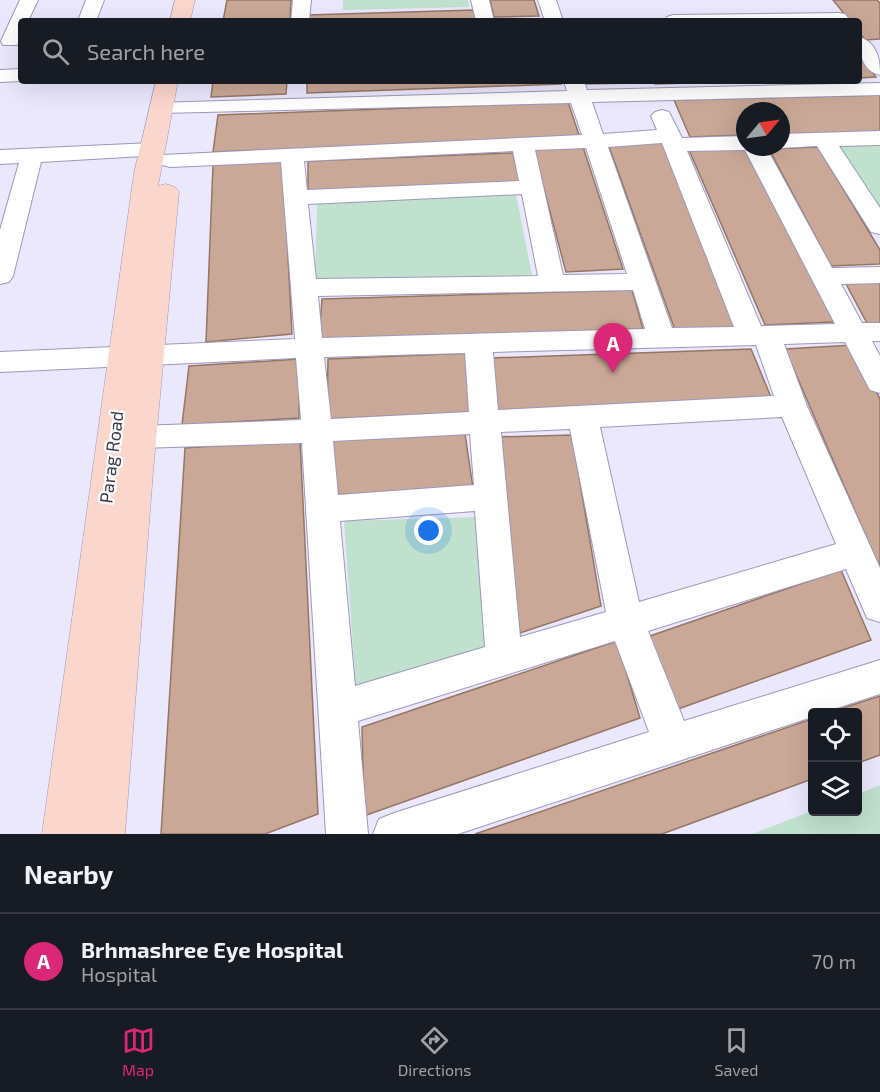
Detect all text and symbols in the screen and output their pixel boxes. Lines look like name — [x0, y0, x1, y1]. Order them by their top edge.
search box — [18, 18, 862, 84]
icon: search — [39, 35, 72, 68]
text: Search here — [87, 38, 205, 64]
north arrow — [736, 102, 790, 156]
pin: A — [594, 324, 632, 373]
street label: Parag Road — [94, 409, 128, 505]
your location — [414, 516, 443, 545]
map controls — [808, 708, 862, 816]
button: locate — [808, 708, 862, 762]
button: layers — [808, 762, 862, 816]
text: Nearby — [24, 858, 113, 889]
text: Brhmashree Eye Hospital — [81, 936, 343, 962]
text: A — [37, 949, 50, 973]
text: 70 m — [812, 949, 856, 973]
text: Hospital — [81, 962, 157, 986]
tab: Map — [122, 1024, 155, 1079]
tab: Directions — [398, 1024, 471, 1079]
tab: Saved — [715, 1024, 758, 1079]

